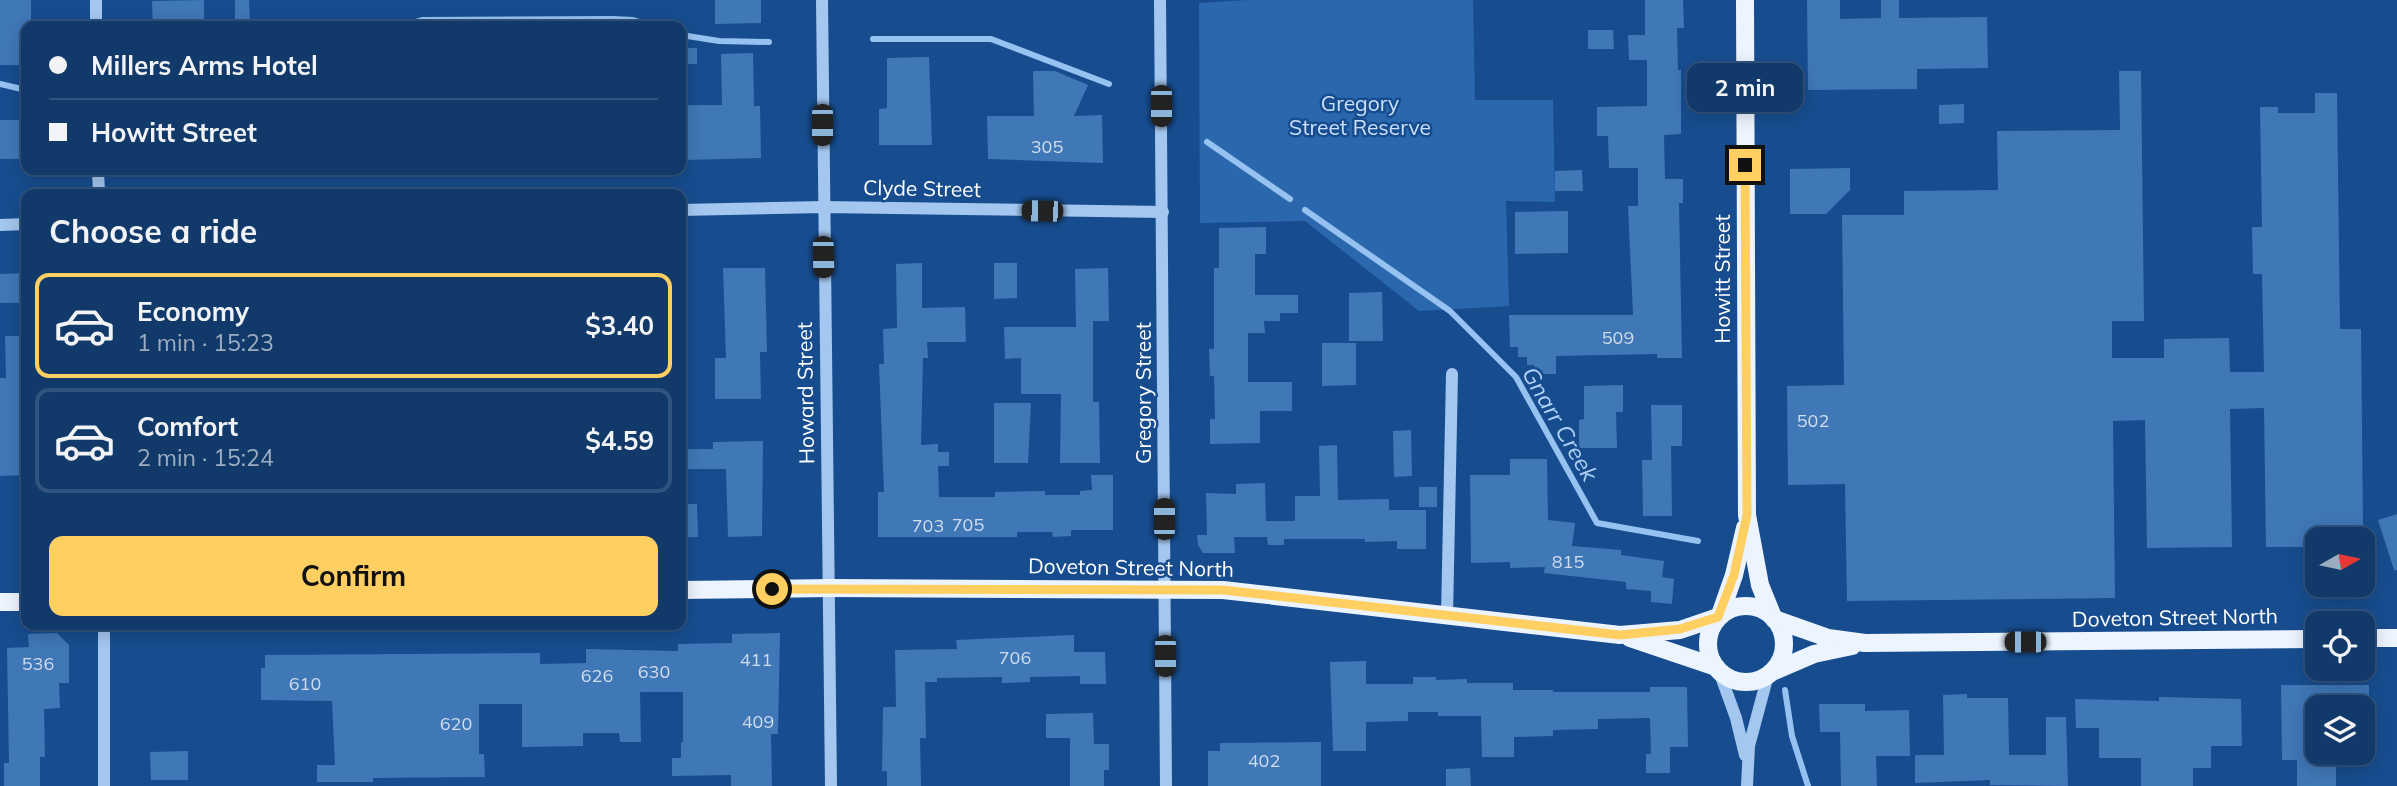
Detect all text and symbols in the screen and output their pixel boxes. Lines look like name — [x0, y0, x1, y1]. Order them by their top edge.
text: Millers Arms Hotel — [91, 49, 318, 82]
callout: 2 min — [1687, 64, 1803, 113]
text: 2 min — [1715, 73, 1775, 102]
car — [1151, 85, 1172, 127]
park label: Gregory Street Reserve — [1289, 90, 1431, 140]
car — [812, 104, 833, 146]
text: Howitt Street — [91, 116, 257, 149]
house number: 305 — [1031, 135, 1063, 158]
route end — [1729, 149, 1761, 181]
street label: Clyde Street — [863, 174, 981, 202]
car — [1021, 200, 1064, 222]
text: Choose a ride — [49, 211, 257, 251]
street label: Howitt Street — [1709, 214, 1735, 344]
car — [813, 236, 834, 278]
icon: car — [53, 294, 116, 357]
text: Economy — [137, 295, 249, 328]
text: $3.40 — [585, 309, 654, 342]
street label: Howard Street — [791, 322, 819, 464]
street label: Gregory Street — [1130, 322, 1156, 464]
house number: 509 — [1602, 326, 1634, 349]
text: 1 min · 15:23 — [137, 328, 274, 357]
water label: Gnarr Creek — [1516, 361, 1605, 487]
icon: car — [53, 409, 116, 472]
house number: 502 — [1797, 409, 1829, 432]
text: Comfort — [137, 410, 238, 443]
text: $4.59 — [585, 424, 654, 457]
text: 2 min · 15:24 — [137, 443, 274, 472]
car — [1154, 498, 1175, 540]
house number: 705 — [952, 513, 984, 536]
house number: 703 — [912, 514, 944, 537]
north arrow — [2305, 527, 2375, 597]
map controls — [2305, 527, 2375, 765]
button: Confirm — [49, 536, 658, 616]
house number: 815 — [1552, 550, 1584, 573]
street label: Doveton Street North — [1028, 552, 1234, 582]
route start — [756, 573, 788, 605]
street label: Doveton Street North — [2072, 602, 2278, 632]
button: locate — [2305, 611, 2375, 681]
car — [2005, 632, 2047, 653]
car — [1155, 635, 1176, 677]
house number: 706 — [999, 646, 1031, 669]
house number: 411 — [740, 648, 772, 671]
house number: 536 — [22, 652, 54, 675]
house number: 630 — [638, 660, 670, 683]
house number: 626 — [581, 664, 613, 687]
house number: 610 — [289, 672, 321, 695]
button: layers — [2305, 695, 2375, 765]
house number: 409 — [742, 710, 774, 733]
house number: 620 — [440, 712, 472, 735]
house number: 402 — [1248, 749, 1280, 772]

